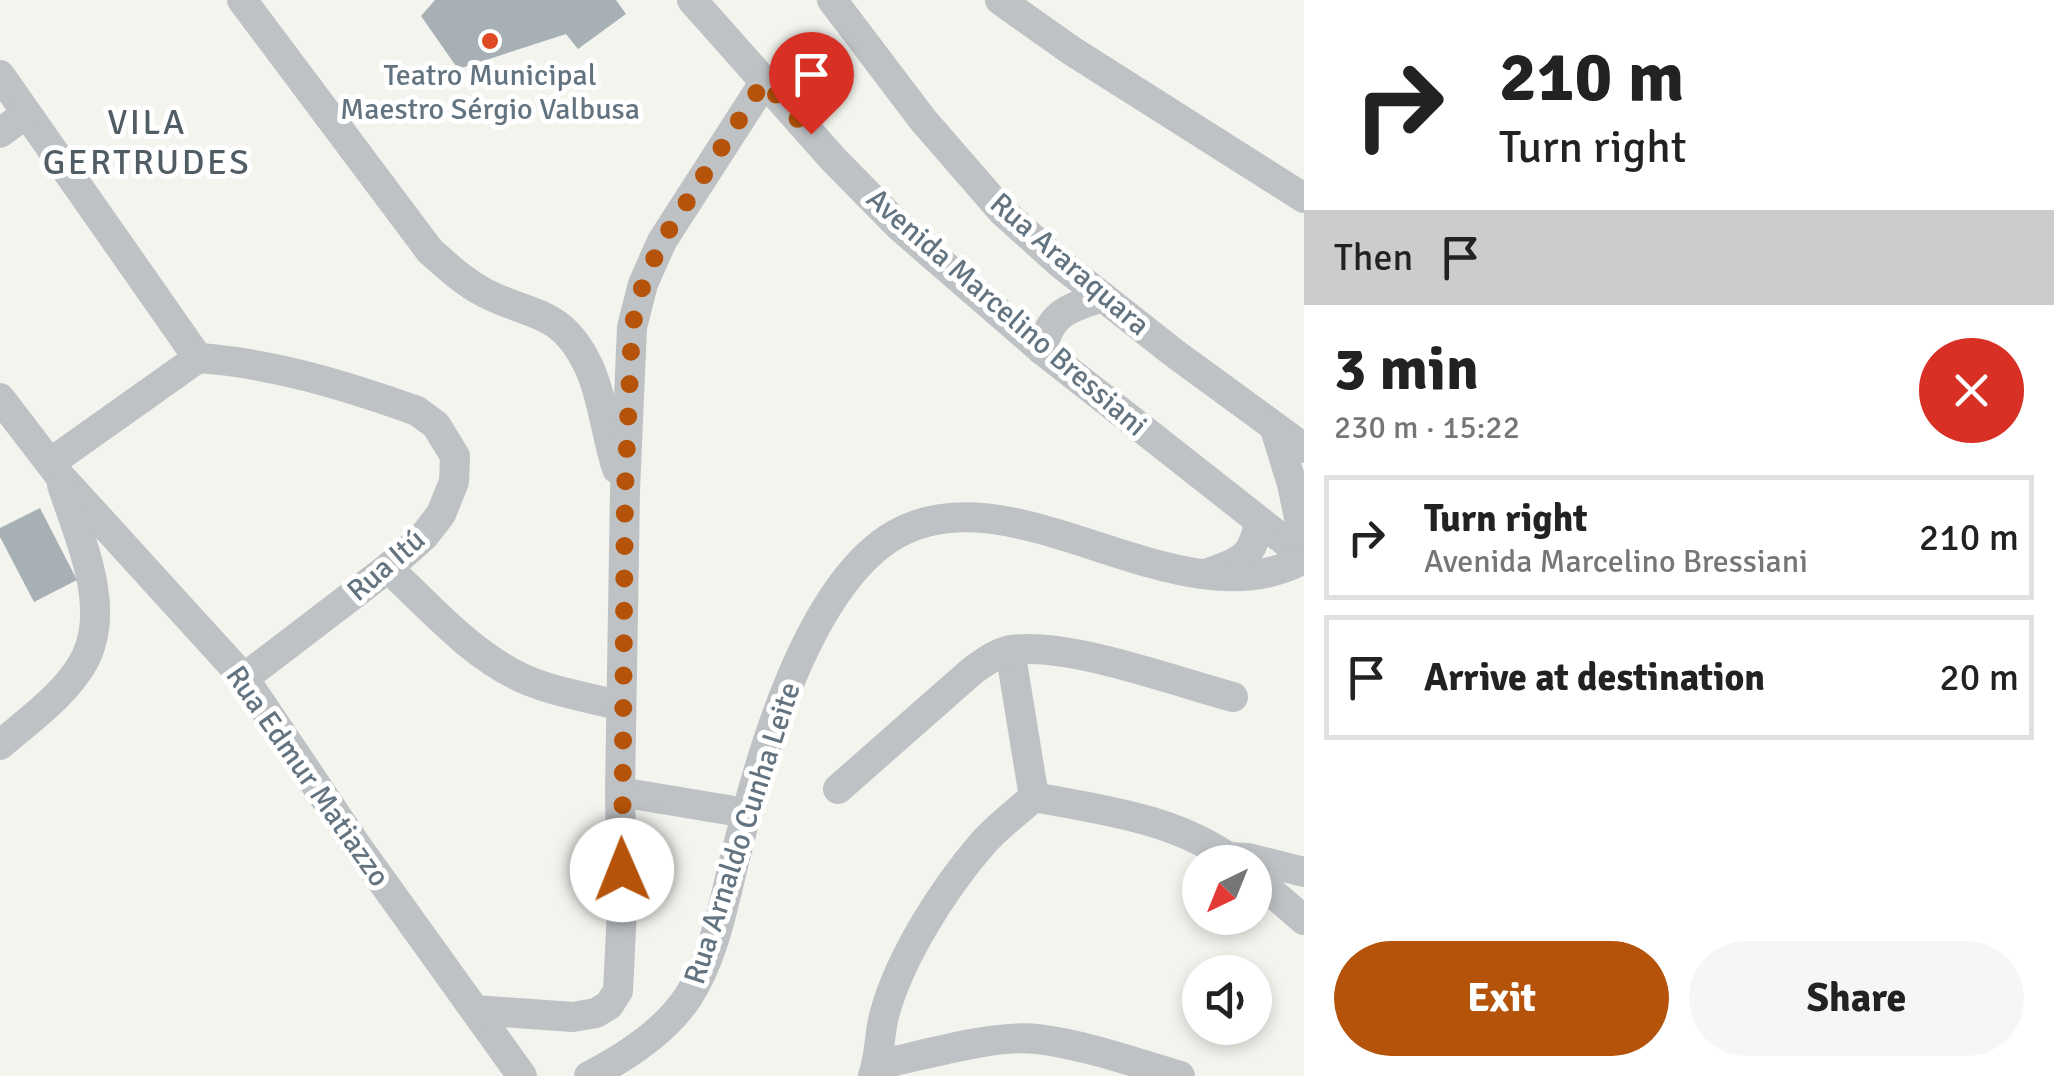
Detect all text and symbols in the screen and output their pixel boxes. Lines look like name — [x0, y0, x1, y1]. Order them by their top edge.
marker: Teatro Municipal Maestro Sérgio Valbusa — [479, 30, 501, 52]
pin — [769, 32, 854, 135]
text: 210 m — [1499, 34, 1684, 120]
icon: right — [1334, 40, 1464, 170]
icon: arrive — [784, 47, 839, 102]
place label: Teatro Municipal Maestro Sérgio Valbusa — [340, 57, 640, 128]
district label: VILA GERTRUDES — [43, 101, 251, 184]
text: Turn right — [1499, 120, 1687, 175]
street label: Avenida Marcelino Bressiani — [859, 180, 1155, 444]
street label: Rua Araraquara — [982, 185, 1157, 344]
icon: arrive — [1433, 230, 1488, 285]
text: Then — [1334, 234, 1413, 281]
text: 3 min — [1334, 333, 1479, 407]
button: close — [1919, 338, 2024, 443]
text: 230 m · 15:22 — [1334, 408, 1520, 447]
text: Turn right — [1424, 495, 1588, 542]
icon: right — [1339, 510, 1394, 565]
text: 210 m — [1919, 514, 2019, 561]
street label: Rua Itú — [340, 521, 433, 609]
text: Avenida Marcelino Bressiani — [1424, 542, 1808, 581]
icon: arrive — [1339, 650, 1394, 705]
text: Arrive at destination — [1424, 654, 1765, 701]
text: 20 m — [1939, 654, 2019, 701]
street label: Rua Edmur Matiazzo — [218, 659, 398, 894]
street label: Rua Arnaldo Cunha Leite — [676, 678, 809, 989]
position arrow — [570, 818, 674, 922]
north arrow — [1182, 845, 1272, 935]
map controls — [1182, 845, 1272, 1045]
button: Exit — [1334, 941, 1669, 1056]
button: Share — [1689, 941, 2024, 1056]
button: sound — [1182, 955, 1272, 1045]

